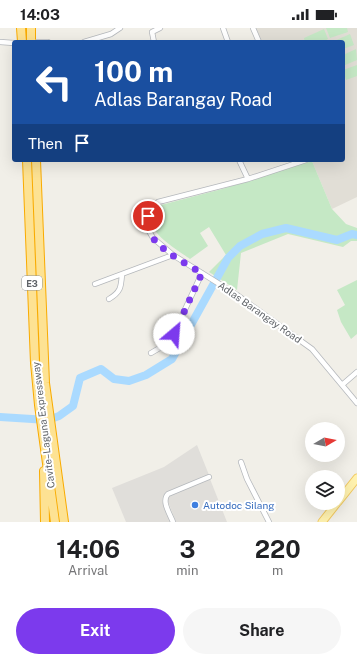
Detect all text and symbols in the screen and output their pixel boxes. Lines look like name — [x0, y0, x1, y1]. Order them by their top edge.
text: 14:03 — [20, 6, 60, 23]
text: 100 m — [94, 55, 173, 88]
icon: left — [28, 56, 80, 108]
text: Adlas Barangay Road — [94, 89, 272, 110]
icon: arrive — [71, 132, 93, 154]
text: Then — [28, 135, 63, 152]
pin — [131, 199, 165, 233]
icon: arrive — [137, 205, 159, 227]
road number: E3 — [22, 276, 42, 290]
street label: Adlas Barangay Road — [216, 279, 304, 345]
position arrow — [153, 313, 195, 355]
street label: Cavite–Laguna Expressway — [29, 360, 57, 489]
north arrow — [305, 422, 345, 462]
map controls — [305, 422, 345, 510]
button: layers — [305, 470, 345, 510]
place label: Autodoc Silang — [203, 499, 274, 511]
marker: Autodoc Silang — [190, 500, 200, 510]
text: 14:06 — [56, 535, 120, 563]
text: 3 — [179, 535, 195, 563]
text: 220 — [255, 535, 301, 563]
text: Arrival — [68, 563, 108, 578]
text: min — [176, 563, 198, 578]
text: m — [272, 563, 283, 578]
button: Exit — [16, 608, 175, 654]
button: Share — [183, 608, 341, 654]

